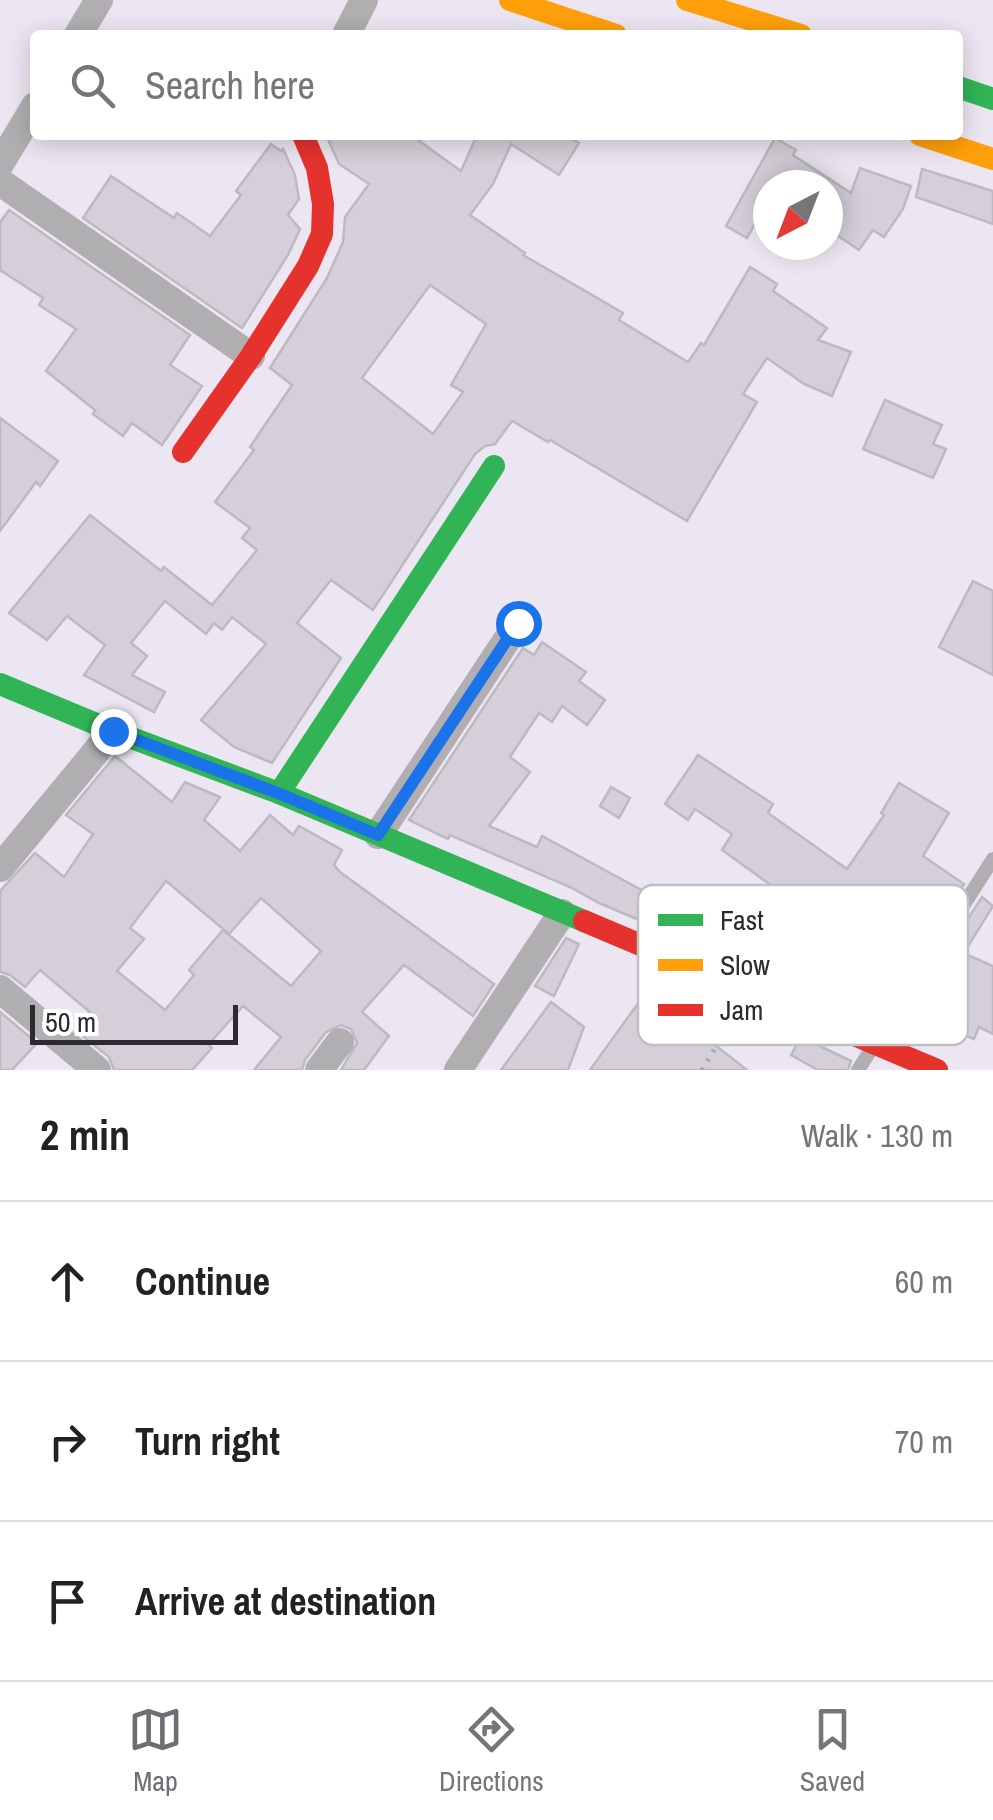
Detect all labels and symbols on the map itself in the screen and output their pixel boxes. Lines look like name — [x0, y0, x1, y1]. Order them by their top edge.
north arrow — [753, 170, 843, 260]
route start — [496, 601, 542, 647]
route end — [91, 709, 137, 755]
legend — [638, 885, 968, 1045]
text: Fast — [720, 901, 764, 939]
text: Slow — [720, 946, 770, 984]
text: Jam — [720, 991, 763, 1029]
scale bar — [30, 1000, 238, 1044]

